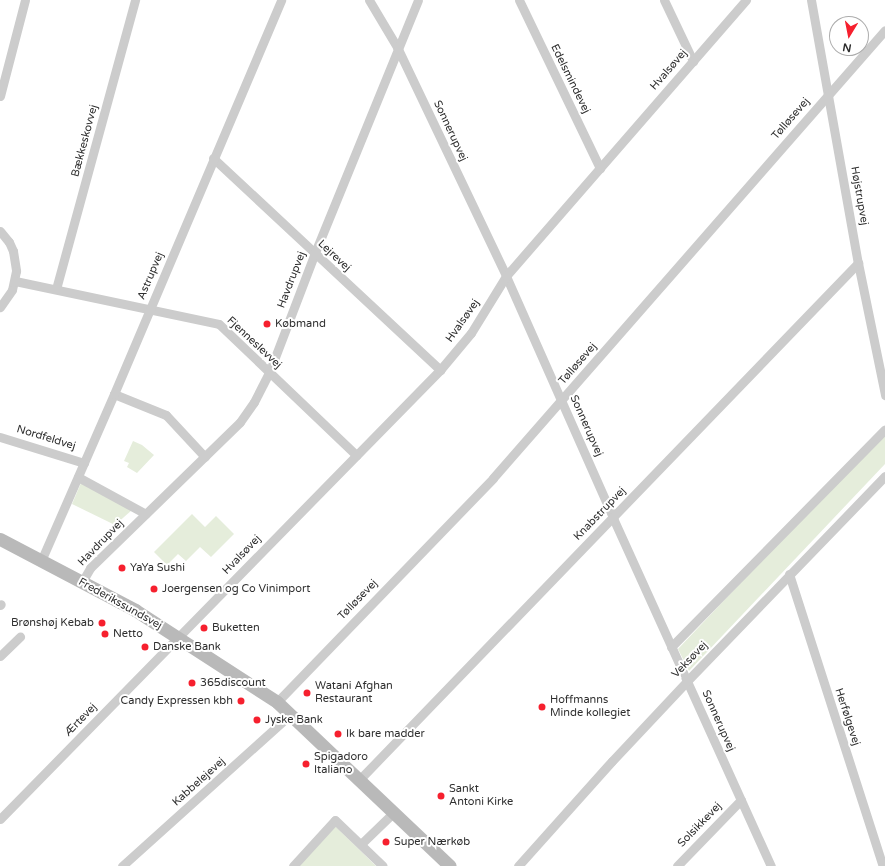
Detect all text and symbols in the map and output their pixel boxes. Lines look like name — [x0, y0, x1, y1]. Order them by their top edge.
north arrow — [829, 16, 869, 56]
text: N — [842, 40, 852, 54]
street label: Edelsmindevej — [548, 42, 592, 116]
street label: Hvalsøvej — [648, 47, 690, 93]
street label: Tølløsevej — [769, 95, 813, 143]
street label: Sonnerupvej — [430, 98, 470, 164]
street label: Bækkeskovvej — [69, 103, 101, 179]
street label: Højstrupvej — [847, 165, 871, 227]
street label: Lejrevej — [315, 237, 353, 275]
street label: Astrupvej — [135, 250, 167, 302]
street label: Havdrupvej — [275, 250, 309, 310]
street label: Hvalsøvej — [443, 297, 483, 345]
street label: Fjenneslevvej — [224, 314, 284, 372]
place label: Købmand — [275, 317, 326, 331]
marker: Købmand — [262, 319, 272, 329]
street label: Tølløsevej — [556, 340, 600, 388]
street label: Sonnerupvej — [567, 393, 605, 459]
street label: Nordfeldvej — [15, 423, 77, 453]
street label: Knabstrupvej — [571, 485, 629, 543]
street label: Havdrupvej — [76, 517, 126, 569]
street label: Hvalsøvej — [220, 533, 264, 577]
place label: YaYa Sushi — [130, 561, 185, 575]
marker: YaYa Sushi — [117, 563, 127, 573]
street label: Frederikssundsvej — [76, 576, 164, 632]
street label: Tølløsevej — [336, 577, 380, 623]
place label: Joergensen og Co Vinimport — [162, 582, 310, 596]
marker: Joergensen og Co Vinimport — [149, 584, 159, 594]
place label: Brønshøj Kebab — [11, 616, 94, 630]
marker: Brønshøj Kebab — [97, 618, 107, 628]
place label: Buketten — [212, 621, 260, 635]
marker: Buketten — [199, 623, 209, 633]
place label: Netto — [113, 627, 143, 641]
marker: Netto — [100, 629, 110, 639]
street label: Veksøvej — [669, 639, 711, 681]
place label: Danske Bank — [153, 640, 221, 654]
marker: Danske Bank — [140, 642, 150, 652]
place label: 365discount — [200, 676, 266, 690]
marker: 365discount — [187, 678, 197, 688]
place label: Watani Afghan Restaurant — [315, 680, 393, 706]
street label: Herfølgevej — [831, 687, 863, 747]
marker: Watani Afghan Restaurant — [302, 688, 312, 698]
street label: Sonnerupvej — [699, 688, 737, 754]
place label: Candy Expressen kbh — [121, 694, 233, 708]
place label: Hoffmanns Minde kollegiet — [550, 694, 630, 720]
marker: Candy Expressen kbh — [236, 696, 246, 706]
street label: Ærtevej — [62, 701, 100, 739]
marker: Hoffmanns Minde kollegiet — [537, 702, 547, 712]
place label: Jyske Bank — [265, 713, 323, 727]
marker: Jyske Bank — [252, 715, 262, 725]
place label: Ik bare madder — [346, 727, 425, 741]
marker: Ik bare madder — [333, 729, 343, 739]
place label: Spigadoro Italiano — [314, 751, 368, 777]
street label: Kabbelejevej — [170, 755, 228, 809]
marker: Spigadoro Italiano — [301, 759, 311, 769]
place label: Sankt Antoni Kirke — [449, 783, 513, 809]
marker: Sankt Antoni Kirke — [436, 791, 446, 801]
street label: Solsikkevej — [675, 800, 725, 850]
place label: Super Nærkøb — [394, 835, 470, 849]
marker: Super Nærkøb — [381, 837, 391, 847]

